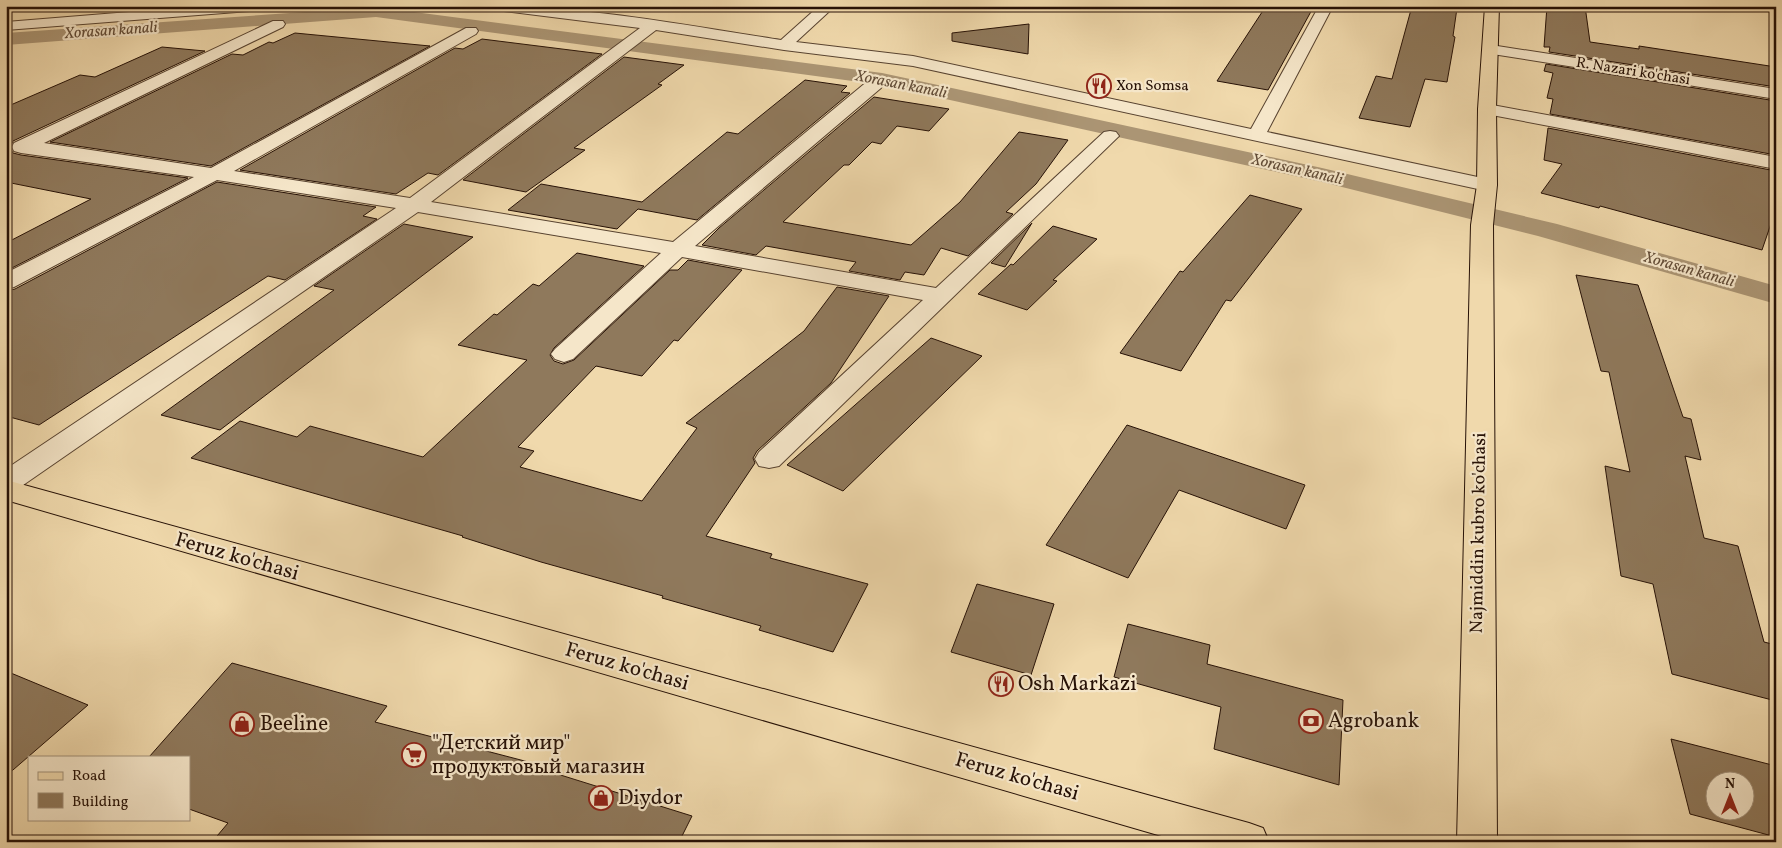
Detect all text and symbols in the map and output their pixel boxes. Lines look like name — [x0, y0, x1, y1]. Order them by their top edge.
water label: Xorasan kanali — [63, 17, 159, 45]
street label: R. Nazari ko'chasi — [1574, 53, 1692, 91]
water label: Xorasan kanali — [852, 65, 950, 105]
restaurant icon: Xon Somsa — [1086, 73, 1112, 99]
place label: Xon Somsa — [1116, 76, 1189, 97]
water label: Xorasan kanali — [1248, 149, 1346, 191]
water label: Xorasan kanali — [1640, 246, 1738, 294]
street label: Najmiddin kubro ko'chasi — [1465, 432, 1493, 634]
street label: Feruz ko'chasi — [172, 525, 302, 589]
street label: Feruz ko'chasi — [562, 635, 692, 699]
place label: Osh Markazi — [1018, 670, 1137, 699]
restaurant icon: Osh Markazi — [988, 671, 1014, 697]
place label: Agrobank — [1328, 707, 1420, 736]
bank icon: Agrobank — [1298, 708, 1324, 734]
place label: Beeline — [260, 710, 328, 739]
shop icon: Beeline — [229, 711, 255, 737]
place label: "Детский мир" продуктовый магазин — [432, 729, 645, 782]
supermarket icon: "Детский мир" продуктовый магазин — [401, 742, 427, 768]
street label: Feruz ko'chasi — [952, 745, 1082, 809]
legend — [28, 756, 190, 820]
text: Road — [72, 766, 106, 787]
north arrow — [1704, 770, 1754, 820]
text: N — [1725, 775, 1735, 794]
place label: Diydor — [618, 784, 683, 813]
shop icon: Diydor — [588, 785, 614, 811]
text: Building — [72, 792, 129, 813]

